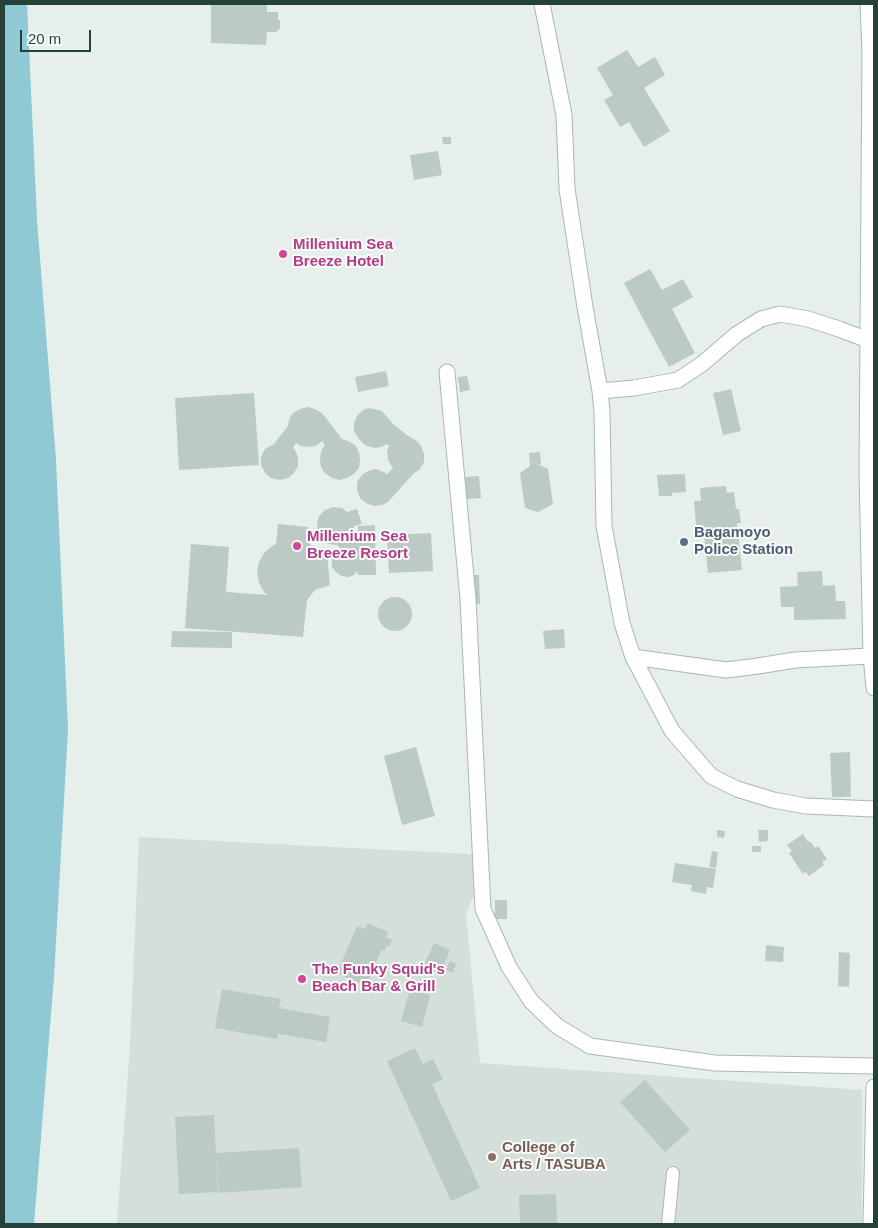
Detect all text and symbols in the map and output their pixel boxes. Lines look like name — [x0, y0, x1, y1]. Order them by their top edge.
scale bar — [22, 20, 94, 52]
text: 20 m — [28, 30, 61, 47]
place label: Millenium Sea Breeze Hotel — [293, 236, 393, 271]
marker: Millenium Sea Breeze Hotel — [277, 248, 289, 260]
place label: Bagamoyo Police Station — [694, 524, 793, 559]
place label: Millenium Sea Breeze Resort — [307, 528, 408, 563]
marker: Bagamoyo Police Station — [678, 536, 690, 548]
marker: Millenium Sea Breeze Resort — [291, 540, 303, 552]
place label: The Funky Squid's Beach Bar & Grill — [312, 961, 445, 996]
marker: The Funky Squid's Beach Bar & Grill — [296, 973, 308, 985]
place label: College of Arts / TASUBA — [502, 1139, 606, 1174]
marker: College of Arts / TASUBA — [486, 1151, 498, 1163]

